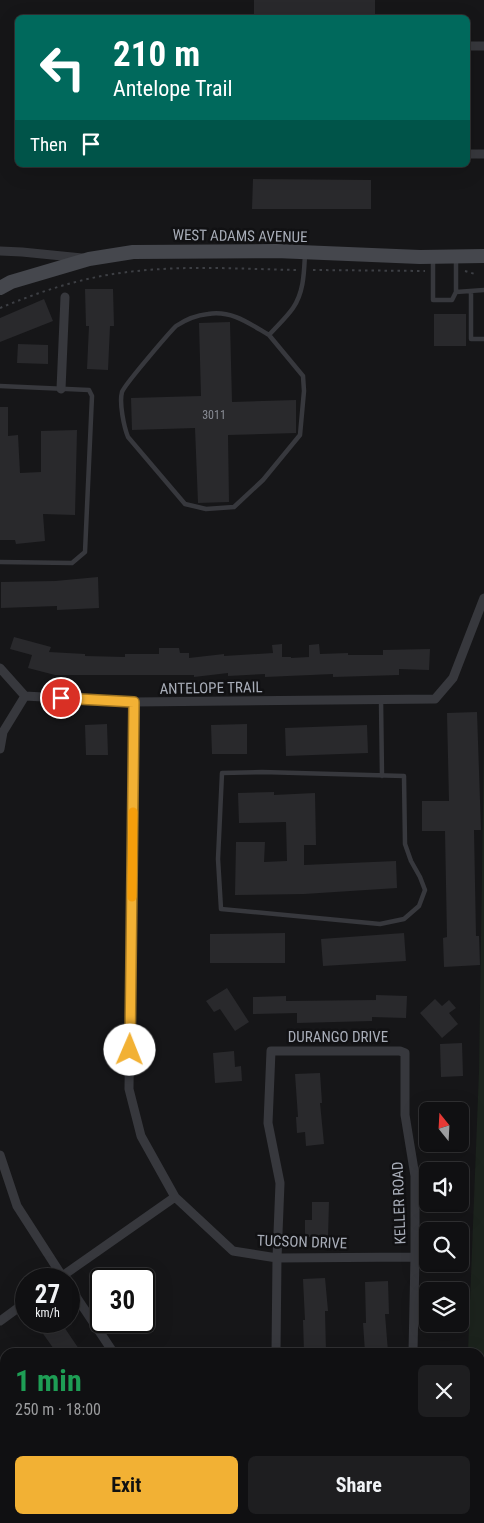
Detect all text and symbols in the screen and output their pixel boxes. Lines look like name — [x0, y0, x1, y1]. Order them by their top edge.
text: 210 m — [113, 34, 200, 75]
icon: left — [30, 35, 95, 100]
text: Antelope Trail — [113, 76, 233, 101]
icon: arrive — [77, 130, 105, 158]
text: Then — [30, 133, 67, 156]
street label: WEST ADAMS AVENUE — [172, 226, 308, 246]
house number: 3011 — [202, 408, 226, 422]
pin — [40, 677, 82, 719]
street label: ANTELOPE TRAIL — [159, 678, 263, 698]
icon: arrive — [47, 684, 75, 712]
position arrow — [103, 1023, 155, 1075]
street label: DURANGO DRIVE — [288, 1028, 388, 1046]
north arrow — [419, 1102, 469, 1152]
map controls — [419, 1102, 469, 1332]
street label: KELLER ROAD — [389, 1161, 409, 1245]
button: sound — [419, 1162, 469, 1212]
button: search — [419, 1222, 469, 1272]
street label: TUCSON DRIVE — [257, 1231, 347, 1253]
speed limit sign: 30 — [90, 1268, 155, 1333]
text: 27 — [35, 1280, 60, 1309]
button: layers — [419, 1282, 469, 1332]
text: km/h — [35, 1306, 60, 1320]
text: 1 min — [15, 1363, 82, 1398]
button: close — [418, 1365, 470, 1417]
text: 250 m · 18:00 — [15, 1400, 101, 1419]
button: Exit — [15, 1456, 238, 1514]
button: Share — [248, 1456, 470, 1514]

